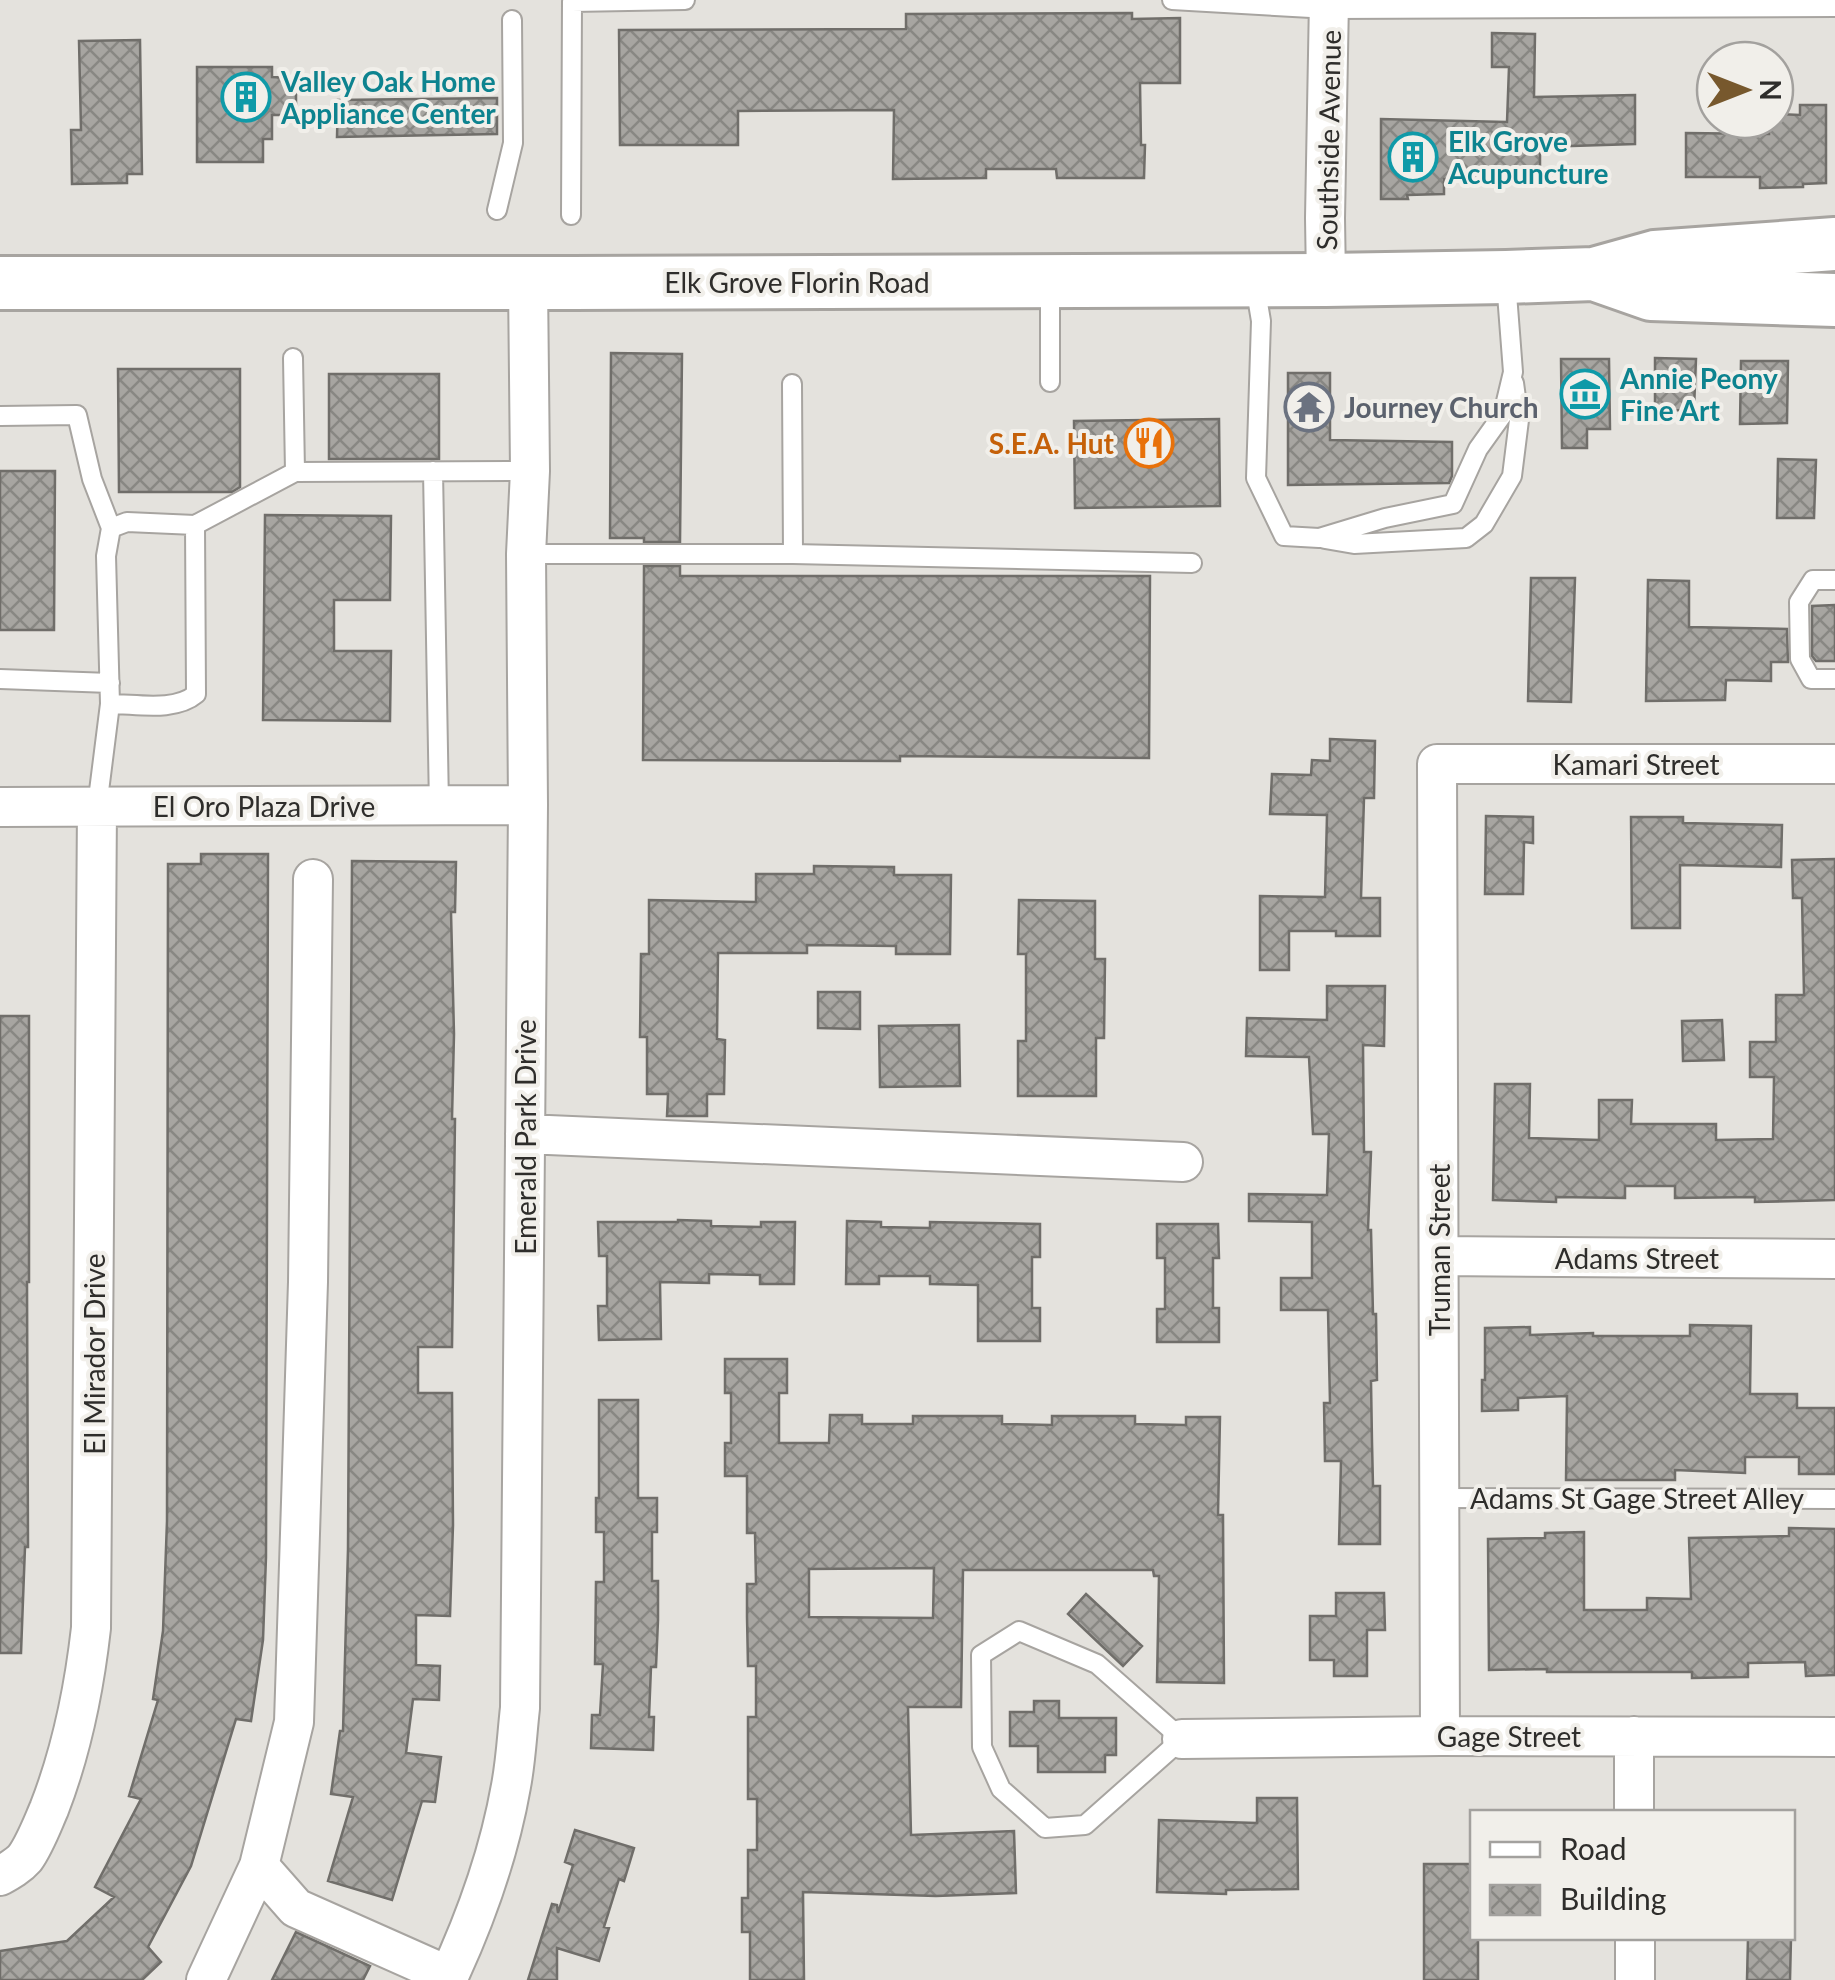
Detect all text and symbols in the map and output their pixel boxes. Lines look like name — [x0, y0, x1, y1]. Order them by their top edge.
street label: Southside Avenue — [1309, 29, 1347, 251]
north arrow — [1695, 40, 1795, 140]
place label: Valley Oak Home Appliance Center — [280, 64, 496, 130]
building icon: Valley Oak Home Appliance Center — [220, 71, 272, 123]
text: N — [1754, 79, 1788, 101]
place label: Elk Grove Acupuncture — [1447, 124, 1609, 190]
building icon: Elk Grove Acupuncture — [1387, 131, 1439, 183]
street label: Elk Grove Florin Road — [664, 265, 930, 299]
place label: Annie Peony Fine Art — [1619, 361, 1778, 427]
museum icon: Annie Peony Fine Art — [1559, 368, 1611, 420]
temple icon: Journey Church — [1283, 381, 1335, 433]
place label: Journey Church — [1344, 390, 1539, 424]
restaurant icon: S.E.A. Hut — [1123, 417, 1175, 469]
place label: S.E.A. Hut — [989, 426, 1115, 460]
street label: Kamari Street — [1552, 747, 1720, 781]
street label: El Oro Plaza Drive — [153, 789, 375, 823]
street label: Emerald Park Drive — [508, 1019, 542, 1255]
street label: Truman Street — [1422, 1164, 1456, 1336]
street label: Adams Street — [1555, 1241, 1719, 1275]
street label: El Mirador Drive — [77, 1253, 111, 1455]
street label: Adams St Gage Street Alley — [1470, 1481, 1804, 1515]
street label: Gage Street — [1437, 1719, 1581, 1753]
legend — [1470, 1810, 1795, 1940]
text: Road — [1560, 1830, 1627, 1866]
text: Building — [1560, 1880, 1666, 1916]

